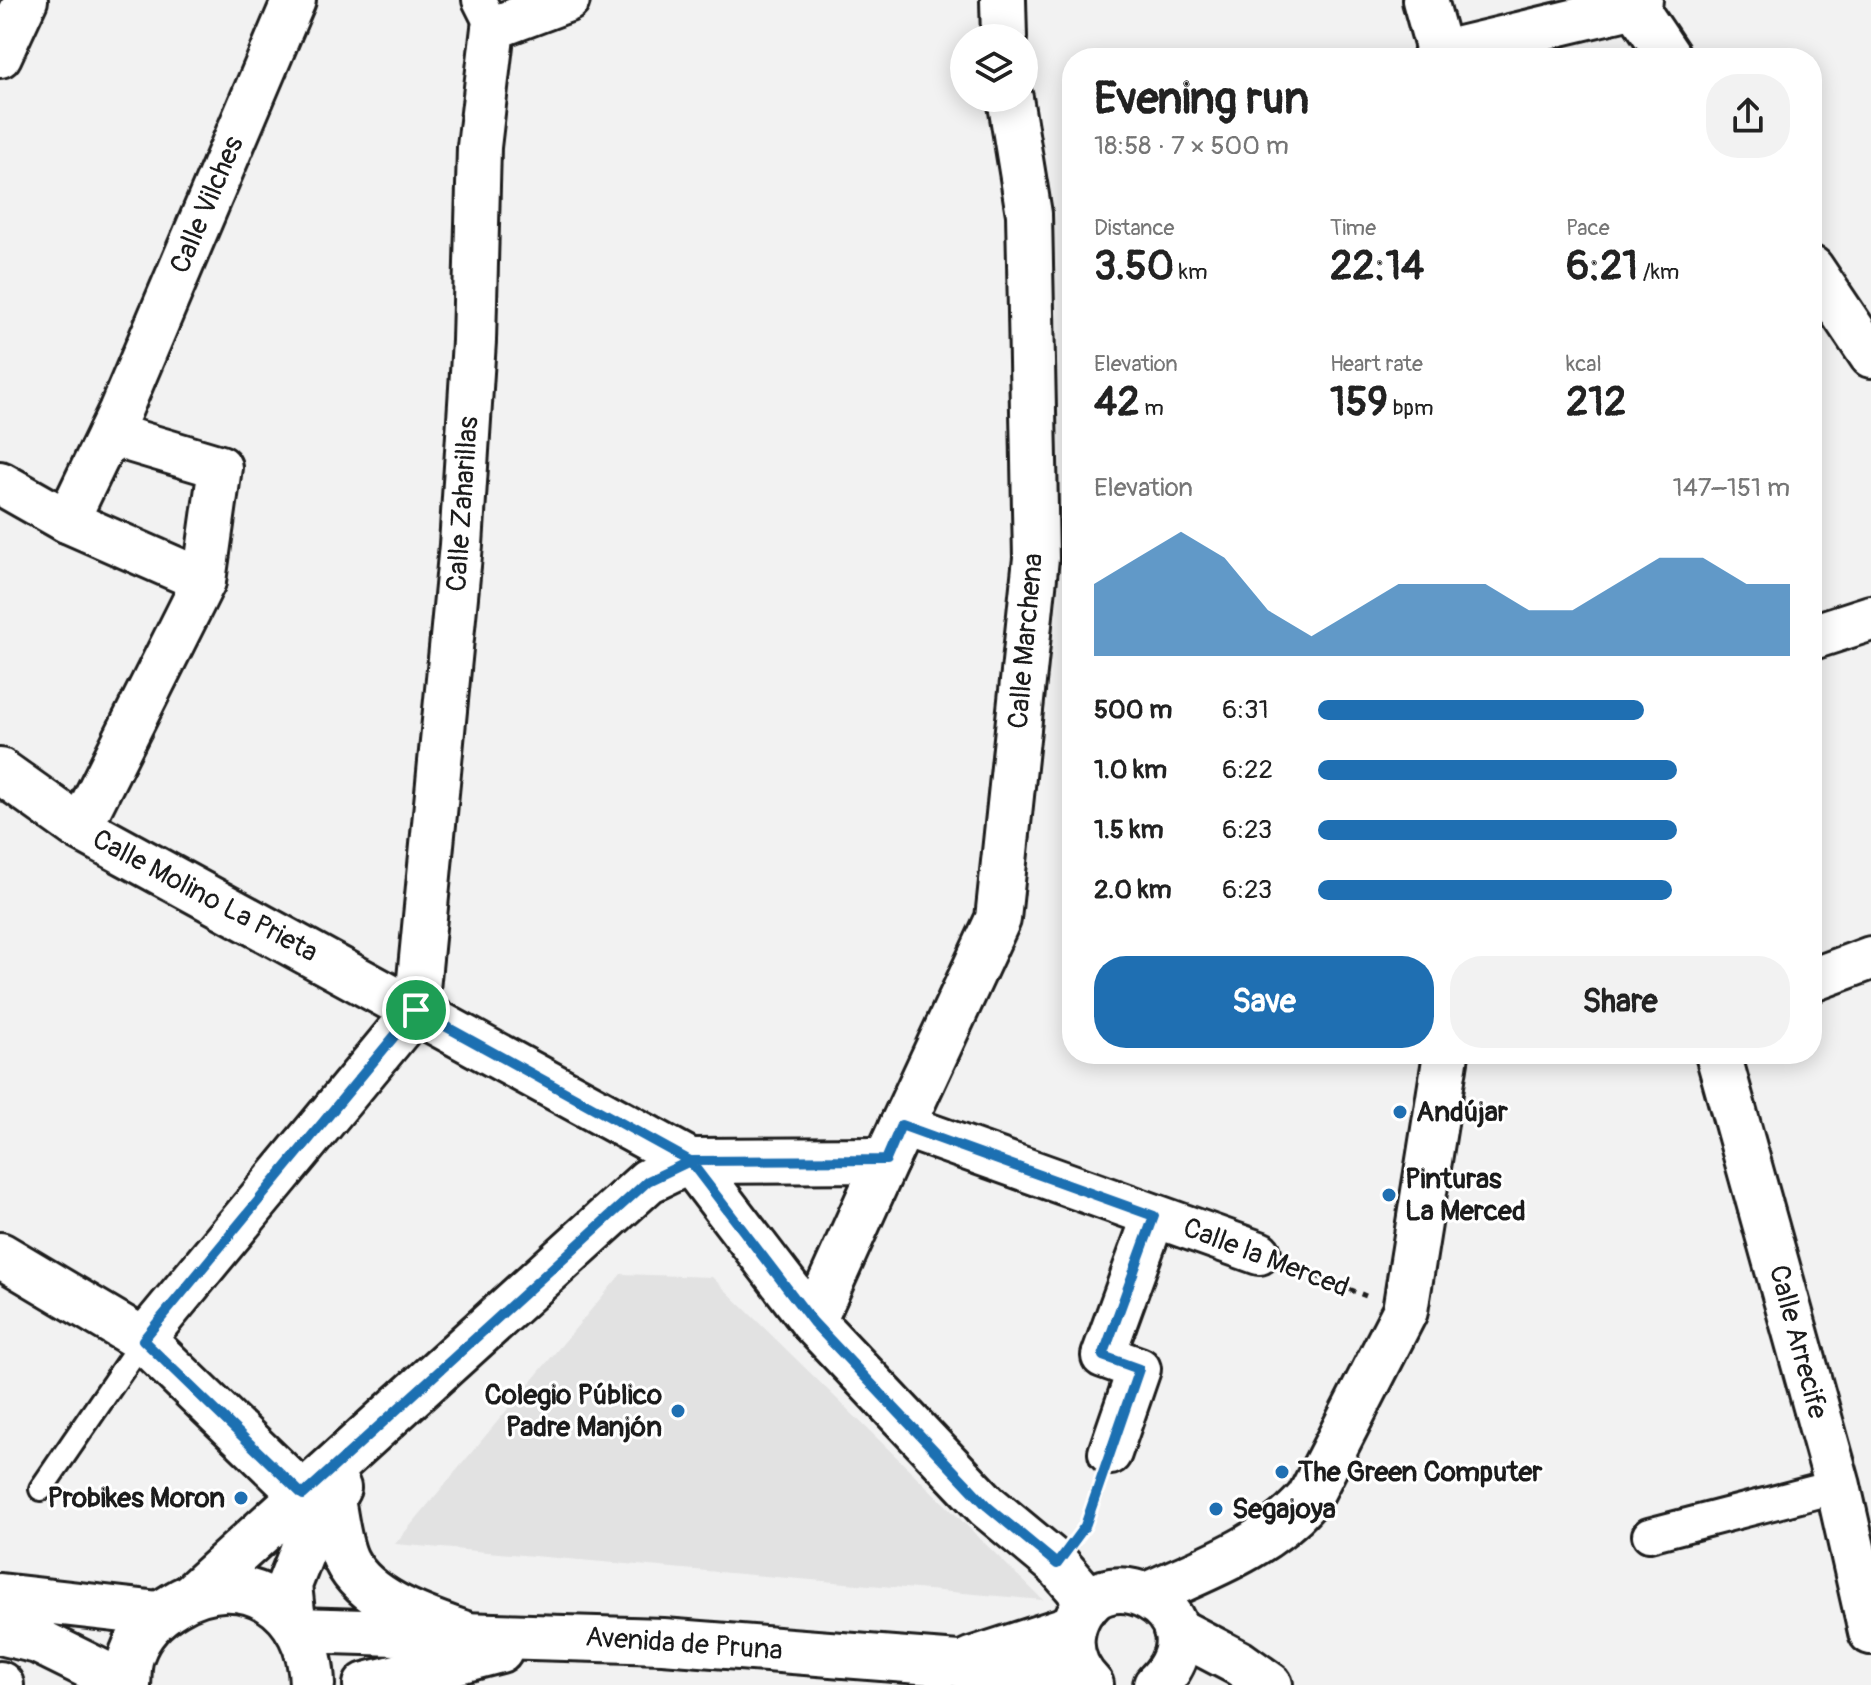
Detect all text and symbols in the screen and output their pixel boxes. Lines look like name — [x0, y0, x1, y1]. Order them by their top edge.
map controls — [950, 24, 1038, 112]
button: layers — [950, 24, 1038, 112]
text: Evening run — [1094, 72, 1309, 127]
button: share — [1706, 74, 1790, 158]
text: 18:58 · 7 × 500 m — [1094, 130, 1289, 162]
street label: Calle Vilches — [162, 131, 252, 279]
text: Distance — [1094, 214, 1174, 242]
text: Time — [1330, 214, 1376, 242]
text: Pace — [1566, 214, 1610, 242]
text: 3.50 — [1094, 242, 1174, 291]
text: 22:14 — [1330, 242, 1424, 291]
text: 6:21 — [1566, 242, 1638, 291]
text: km — [1174, 258, 1208, 286]
text: /km — [1638, 258, 1679, 286]
text: Elevation — [1094, 350, 1178, 378]
text: Heart rate — [1330, 350, 1423, 378]
text: kcal — [1566, 350, 1602, 378]
text: 42 — [1094, 378, 1140, 427]
text: 159 — [1330, 378, 1388, 427]
text: 212 — [1566, 378, 1626, 427]
text: m — [1140, 394, 1164, 422]
text: bpm — [1388, 394, 1433, 422]
street label: Calle Zaharillas — [439, 415, 487, 593]
text: Elevation — [1094, 472, 1193, 504]
text: 147–151 m — [1673, 472, 1790, 504]
street label: Calle Marchena — [1001, 552, 1051, 730]
text: 500 m — [1094, 694, 1172, 726]
text: 6:31 — [1222, 694, 1269, 726]
text: 1.0 km — [1094, 754, 1167, 786]
text: 6:22 — [1222, 754, 1273, 786]
text: 1.5 km — [1094, 814, 1164, 846]
text: 6:23 — [1222, 814, 1272, 846]
street label: Calle Molino La Prieta — [86, 822, 324, 970]
text: 2.0 km — [1094, 874, 1172, 906]
text: 6:23 — [1222, 874, 1272, 906]
button: Save — [1094, 956, 1434, 1048]
button: Share — [1450, 956, 1790, 1048]
pin — [382, 976, 450, 1044]
icon: arrive — [394, 988, 438, 1032]
place label: Andújar — [1416, 1095, 1509, 1130]
marker: Andújar — [1391, 1103, 1409, 1121]
place label: Pinturas La Merced — [1405, 1162, 1526, 1229]
marker: Pinturas La Merced — [1380, 1186, 1398, 1204]
street label: Calle la Merced — [1178, 1210, 1354, 1306]
street label: Calle Arrecife — [1761, 1261, 1835, 1423]
place label: Colegio Público Padre Manjón — [484, 1378, 662, 1445]
marker: Colegio Público Padre Manjón — [669, 1402, 687, 1420]
place label: The Green Computer — [1297, 1455, 1543, 1490]
marker: The Green Computer — [1273, 1463, 1291, 1481]
place label: Probikes Moron — [48, 1481, 225, 1516]
marker: Probikes Moron — [232, 1489, 250, 1507]
place label: Segajoya — [1232, 1492, 1336, 1527]
marker: Segajoya — [1207, 1500, 1225, 1518]
street label: Avenida de Pruna — [584, 1620, 784, 1668]

